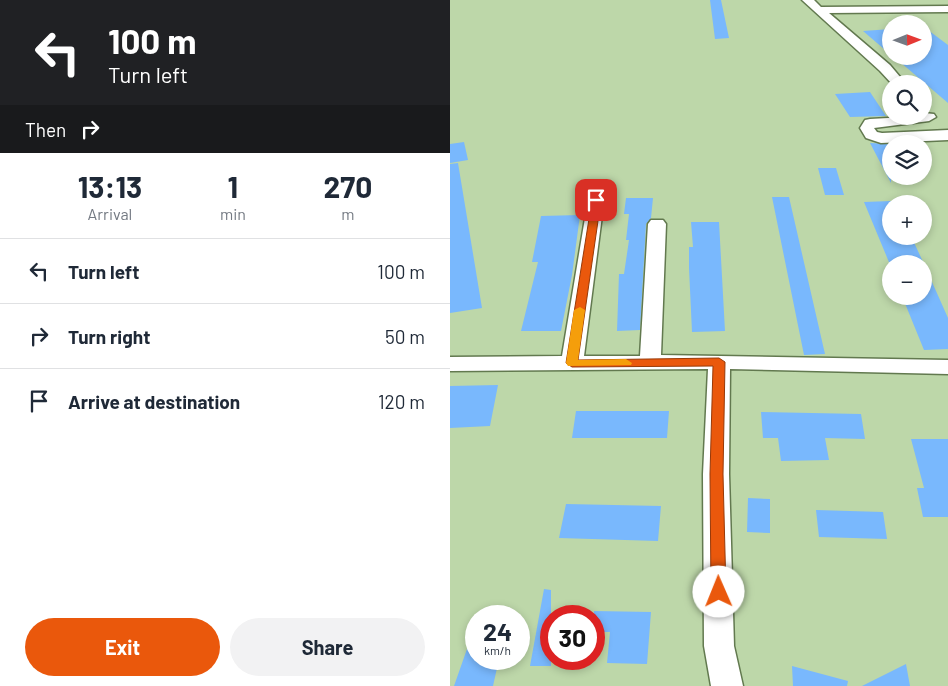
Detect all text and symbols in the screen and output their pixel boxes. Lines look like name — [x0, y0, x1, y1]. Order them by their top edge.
north arrow — [882, 15, 932, 65]
map controls — [882, 15, 932, 305]
text: 100 m — [108, 19, 197, 61]
icon: left — [25, 20, 90, 85]
text: Turn left — [108, 61, 188, 87]
button: search — [882, 75, 932, 125]
icon: right — [76, 115, 104, 143]
text: Then — [25, 118, 66, 141]
button: layers — [882, 135, 932, 185]
text: 13:13 — [78, 168, 142, 204]
text: 1 — [228, 168, 238, 204]
text: 270 — [324, 168, 372, 204]
pin — [575, 179, 617, 221]
icon: arrive — [582, 186, 610, 214]
button: + — [882, 195, 932, 245]
text: Arrival — [88, 204, 132, 223]
text: min — [220, 204, 246, 223]
text: m — [341, 204, 355, 223]
button: − — [882, 255, 932, 305]
icon: left — [25, 257, 53, 285]
text: Turn left — [68, 260, 139, 283]
text: 100 m — [377, 260, 425, 283]
icon: right — [25, 322, 53, 350]
text: Turn right — [68, 325, 150, 348]
text: 50 m — [385, 325, 425, 348]
icon: arrive — [25, 387, 53, 415]
text: Arrive at destination — [68, 390, 240, 413]
text: 120 m — [378, 390, 425, 413]
position arrow — [692, 565, 744, 617]
speed limit sign: 30 — [540, 605, 605, 670]
text: 24 — [483, 616, 512, 646]
button: Exit — [25, 618, 220, 676]
button: Share — [230, 618, 425, 676]
text: km/h — [484, 643, 511, 657]

